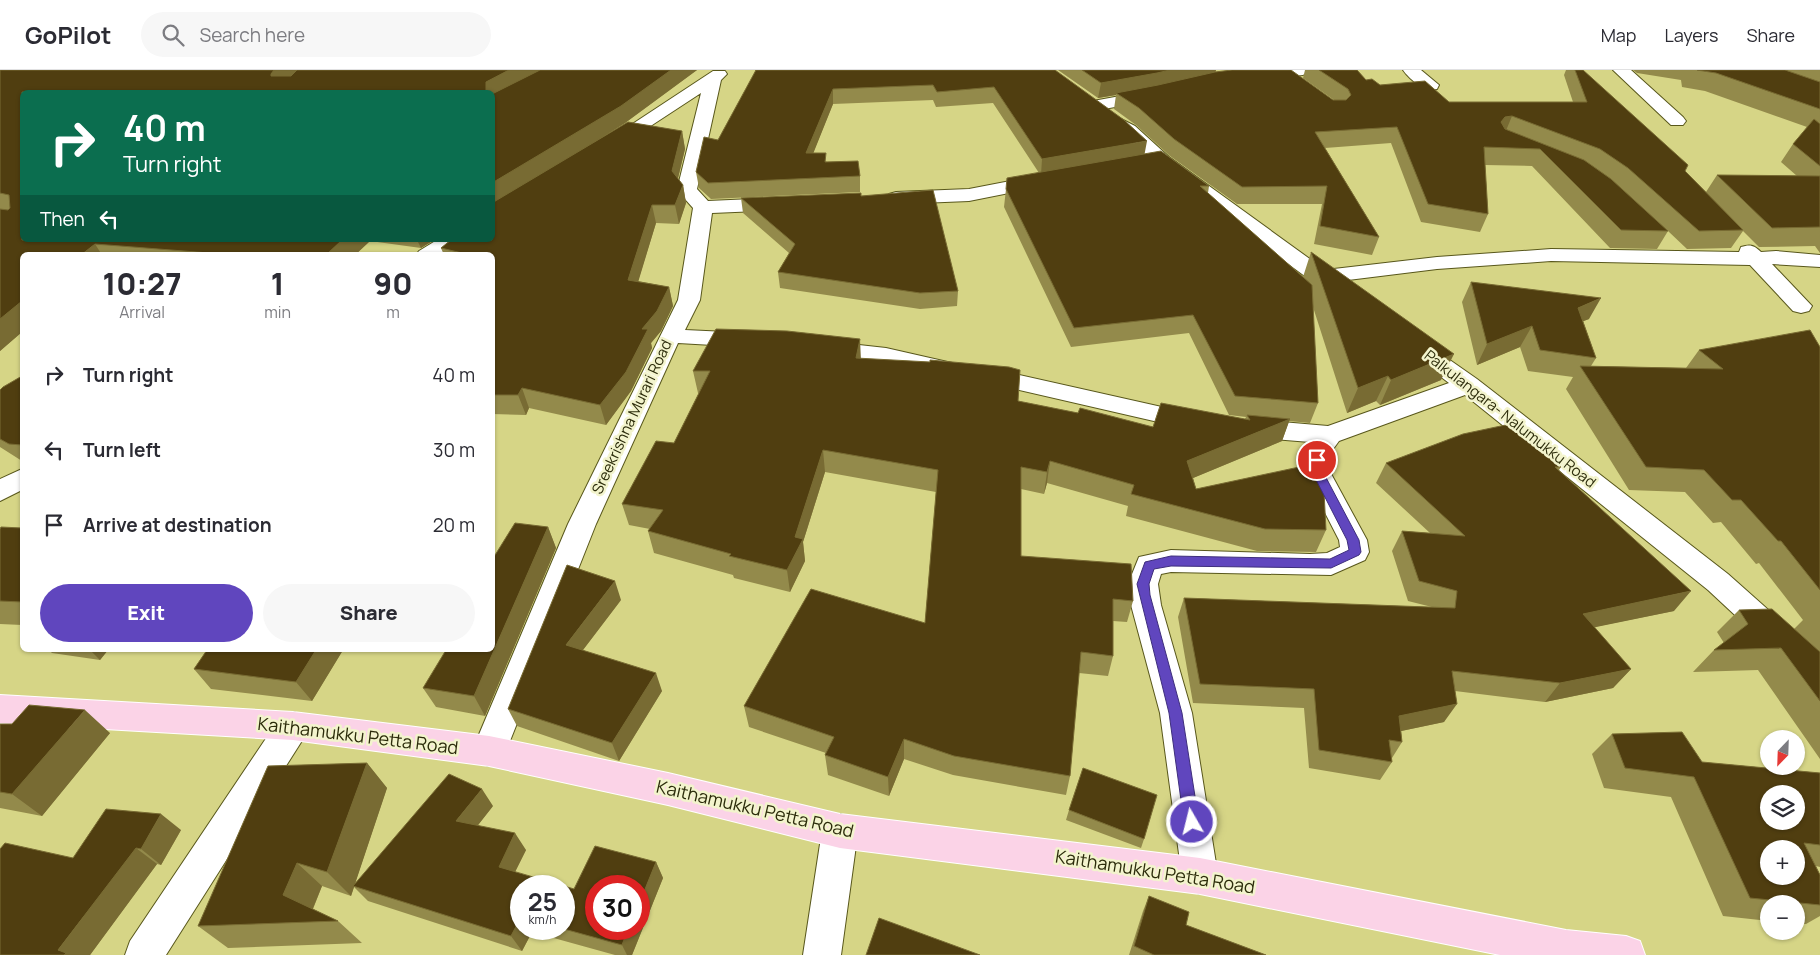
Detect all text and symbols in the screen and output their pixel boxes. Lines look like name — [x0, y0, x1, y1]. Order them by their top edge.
search box — [141, 12, 491, 57]
text: GoPilot — [25, 18, 111, 51]
icon: search — [159, 21, 187, 49]
text: Search here — [199, 22, 305, 48]
text: Map — [1601, 23, 1636, 47]
text: Layers — [1664, 23, 1718, 47]
text: Share — [1746, 23, 1795, 47]
text: 40 m — [123, 104, 206, 152]
icon: right — [40, 110, 105, 175]
text: Turn right — [123, 149, 221, 179]
icon: left — [95, 205, 123, 233]
text: Then — [40, 206, 85, 232]
text: 10:27 — [103, 263, 182, 304]
text: 1 — [271, 263, 284, 304]
text: 90 — [374, 263, 412, 304]
text: Arrival — [119, 301, 165, 323]
text: min — [264, 301, 291, 323]
text: m — [386, 301, 400, 323]
street label: Sreekrishna Murari Road — [587, 336, 677, 497]
street label: Palkulangara- Nalumukku Road — [1420, 345, 1601, 492]
icon: right — [40, 361, 68, 389]
text: Turn right — [83, 362, 173, 388]
text: 40 m — [432, 362, 475, 388]
icon: left — [40, 436, 68, 464]
text: Turn left — [83, 437, 161, 463]
text: 30 m — [433, 437, 475, 463]
pin — [1296, 439, 1338, 481]
icon: arrive — [1303, 446, 1331, 474]
icon: arrive — [40, 511, 68, 539]
text: Arrive at destination — [83, 512, 272, 538]
text: 20 m — [433, 512, 475, 538]
button: Exit — [40, 584, 253, 642]
button: Share — [263, 584, 475, 642]
street label: Kaithamukku Petta Road — [256, 711, 460, 759]
north arrow — [1760, 730, 1805, 775]
map controls — [1760, 730, 1805, 940]
street label: Kaithamukku Petta Road — [654, 774, 856, 842]
button: layers — [1760, 785, 1805, 830]
position arrow — [1165, 795, 1217, 847]
button: + — [1760, 840, 1805, 885]
street label: Kaithamukku Petta Road — [1054, 843, 1257, 899]
speed limit sign: 30 — [585, 875, 650, 940]
text: 25 — [528, 884, 557, 919]
button: − — [1760, 895, 1805, 940]
text: km/h — [529, 911, 556, 928]

